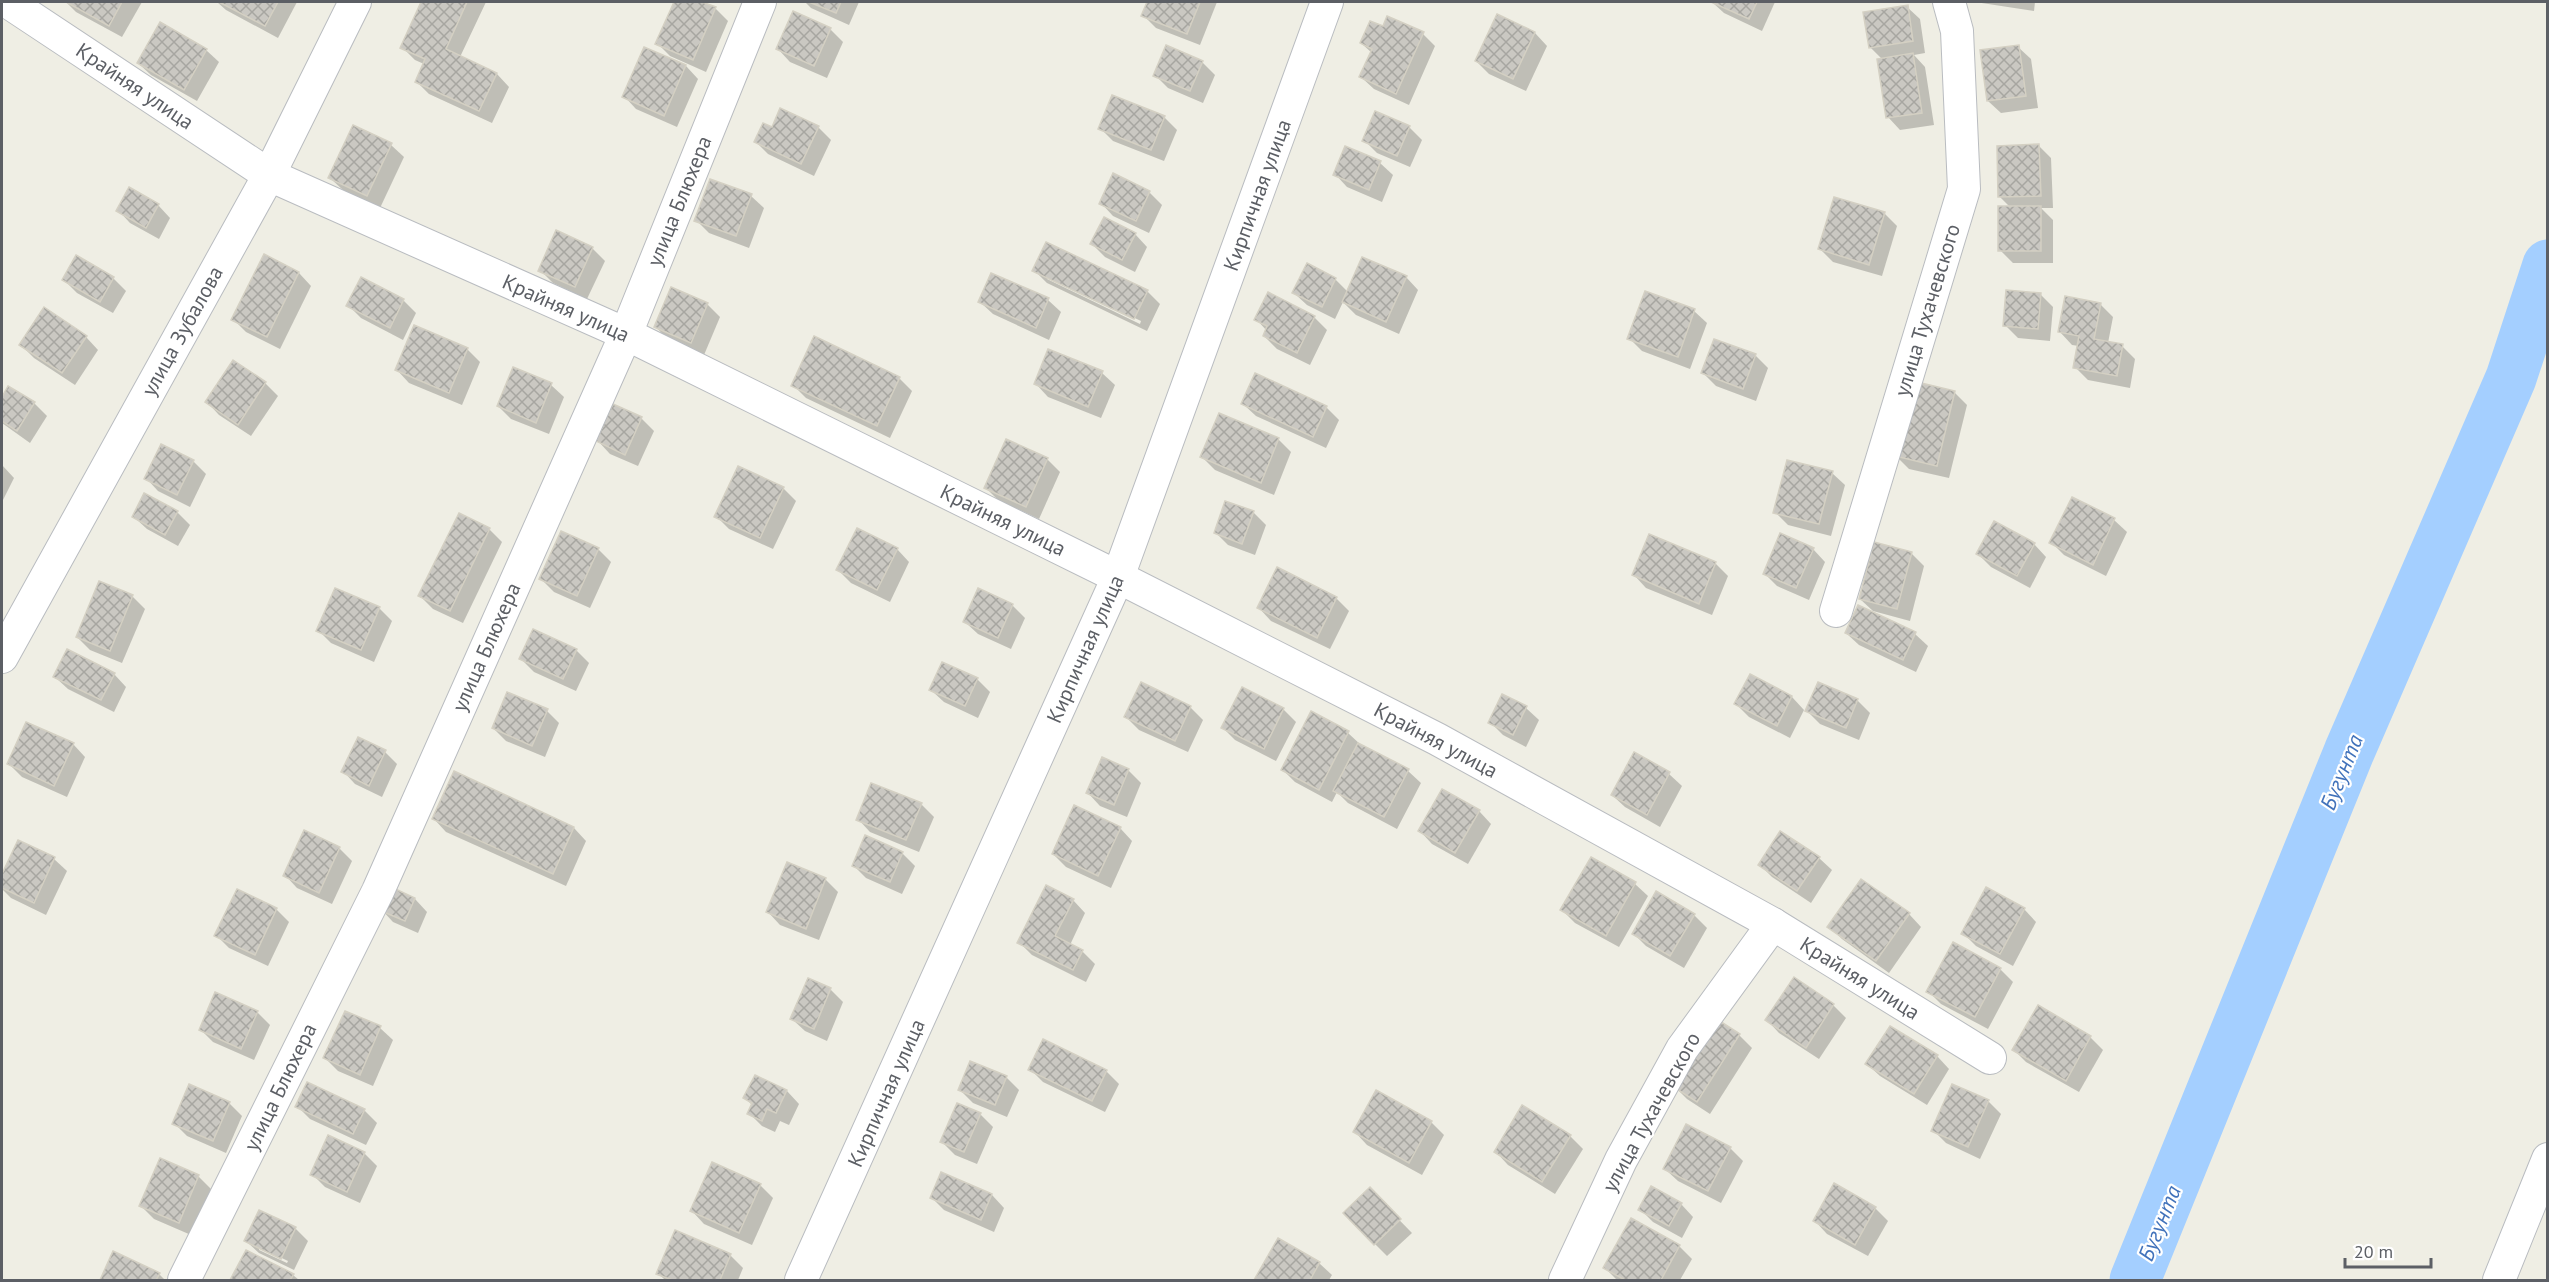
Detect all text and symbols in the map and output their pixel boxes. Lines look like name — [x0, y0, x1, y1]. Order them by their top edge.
street label: Крайняя улица — [71, 37, 199, 135]
street label: Кирпичная улица — [1217, 115, 1297, 275]
street label: улица Блюхера — [641, 132, 717, 270]
street label: улица Тухачевского — [1888, 221, 1966, 399]
street label: улица Зубалова — [135, 261, 229, 401]
street label: Крайняя улица — [498, 268, 634, 348]
street label: Крайняя улица — [936, 478, 1070, 562]
street label: Кирпичная улица — [1040, 571, 1130, 727]
street label: улица Блюхера — [445, 578, 527, 716]
street label: Крайняя улица — [1369, 696, 1503, 784]
water label: Бугунта — [2313, 730, 2369, 814]
street label: Крайняя улица — [1795, 930, 1925, 1026]
street label: Кирпичная улица — [841, 1015, 931, 1171]
street label: улица Блюхера — [237, 1019, 323, 1155]
street label: улица Тухачевского — [1596, 1027, 1706, 1197]
water label: Бугунта — [2131, 1181, 2187, 1265]
scale bar — [2345, 1231, 2430, 1269]
text: 20 m — [2354, 1240, 2393, 1263]

